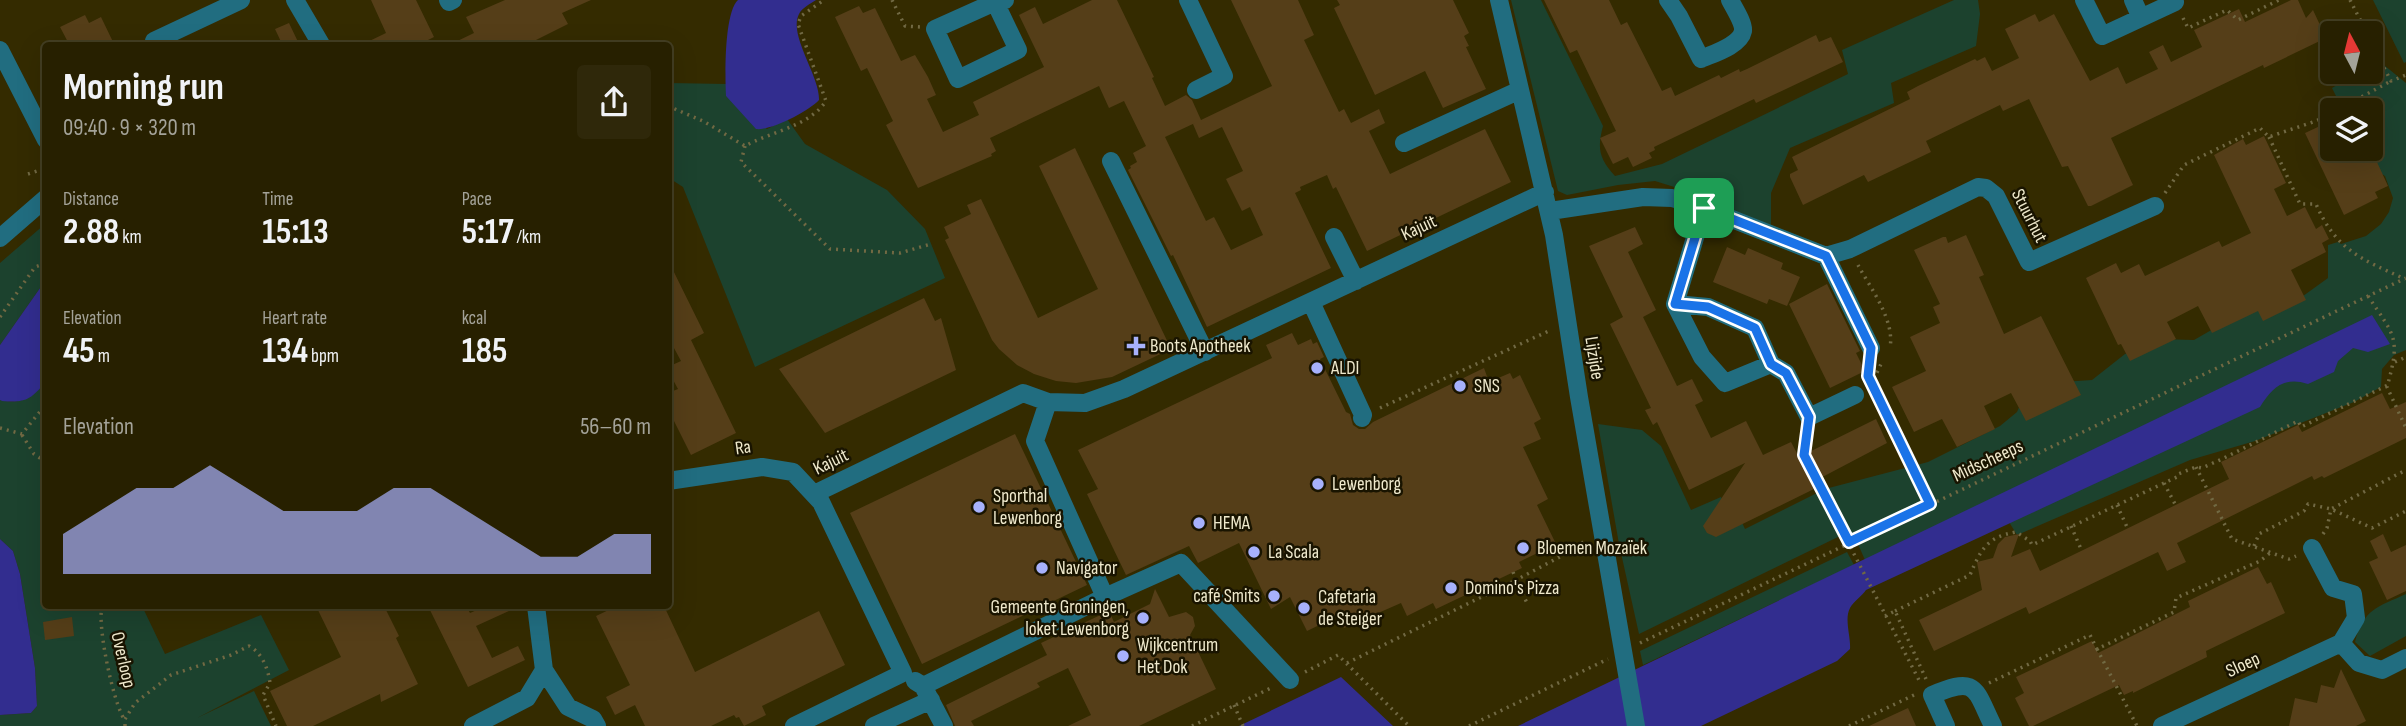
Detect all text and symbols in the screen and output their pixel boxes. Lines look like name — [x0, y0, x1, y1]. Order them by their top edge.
north arrow — [2320, 21, 2384, 84]
map controls — [2320, 21, 2383, 161]
text: Morning run — [63, 65, 224, 110]
button: share — [577, 65, 651, 139]
button: layers — [2320, 98, 2383, 161]
text: 09:40 · 9 × 320 m — [63, 114, 196, 142]
pin — [1674, 178, 1734, 238]
street label: Stuurhut — [2006, 185, 2052, 247]
text: Distance — [63, 188, 119, 211]
text: Time — [262, 188, 293, 211]
text: Pace — [462, 188, 492, 211]
icon: arrive — [1685, 189, 1723, 227]
street label: Kajuit — [1398, 210, 1441, 246]
text: 2.88 — [63, 211, 119, 254]
text: 15:13 — [262, 211, 329, 254]
text: 5:17 — [462, 211, 514, 254]
text: km — [119, 226, 142, 249]
text: /km — [514, 226, 541, 249]
text: Elevation — [63, 307, 122, 330]
text: Heart rate — [262, 307, 327, 330]
text: kcal — [462, 307, 487, 330]
text: 45 — [63, 330, 95, 373]
text: 134 — [262, 330, 308, 373]
text: 185 — [462, 330, 507, 373]
place label: Boots Apotheek — [1150, 335, 1251, 358]
street label: Lijzijde — [1579, 335, 1609, 381]
marker: Boots Apotheek — [1128, 338, 1144, 354]
text: m — [95, 345, 110, 368]
text: bpm — [308, 345, 339, 368]
place label: ALDI — [1330, 357, 1359, 380]
marker: ALDI — [1309, 360, 1325, 376]
place label: SNS — [1474, 375, 1500, 398]
marker: SNS — [1452, 378, 1468, 394]
text: Elevation — [63, 413, 134, 441]
text: 56–60 m — [580, 413, 651, 441]
street label: Midscheeps — [1949, 435, 2027, 487]
street label: Ra — [734, 436, 752, 460]
street label: Kajuit — [810, 444, 853, 480]
place label: Lewenborg — [1332, 473, 1401, 496]
marker: Lewenborg — [1310, 476, 1326, 492]
place label: Sporthal Lewenborg — [993, 485, 1062, 530]
marker: Sporthal Lewenborg — [971, 499, 987, 515]
place label: HEMA — [1213, 512, 1251, 535]
marker: HEMA — [1191, 515, 1207, 531]
place label: Bloemen Mozaïek — [1537, 537, 1648, 560]
marker: Bloemen Mozaïek — [1515, 540, 1531, 556]
place label: La Scala — [1268, 541, 1319, 564]
marker: La Scala — [1246, 544, 1262, 560]
place label: Navigator — [1056, 557, 1118, 580]
marker: Navigator — [1034, 560, 1050, 576]
place label: Domino's Pizza — [1465, 577, 1559, 600]
marker: Domino's Pizza — [1443, 580, 1459, 596]
place label: café Smits — [1193, 585, 1260, 608]
place label: Cafetaria de Steiger — [1318, 586, 1383, 631]
marker: café Smits — [1266, 588, 1282, 604]
place label: Gemeente Groningen, loket Lewenborg — [991, 596, 1129, 641]
marker: Cafetaria de Steiger — [1296, 600, 1312, 616]
marker: Gemeente Groningen, loket Lewenborg — [1135, 610, 1151, 626]
street label: Overloop — [105, 630, 141, 690]
place label: Wijkcentrum Het Dok — [1137, 634, 1218, 679]
street label: Sloep — [2222, 647, 2264, 683]
marker: Wijkcentrum Het Dok — [1115, 648, 1131, 664]

